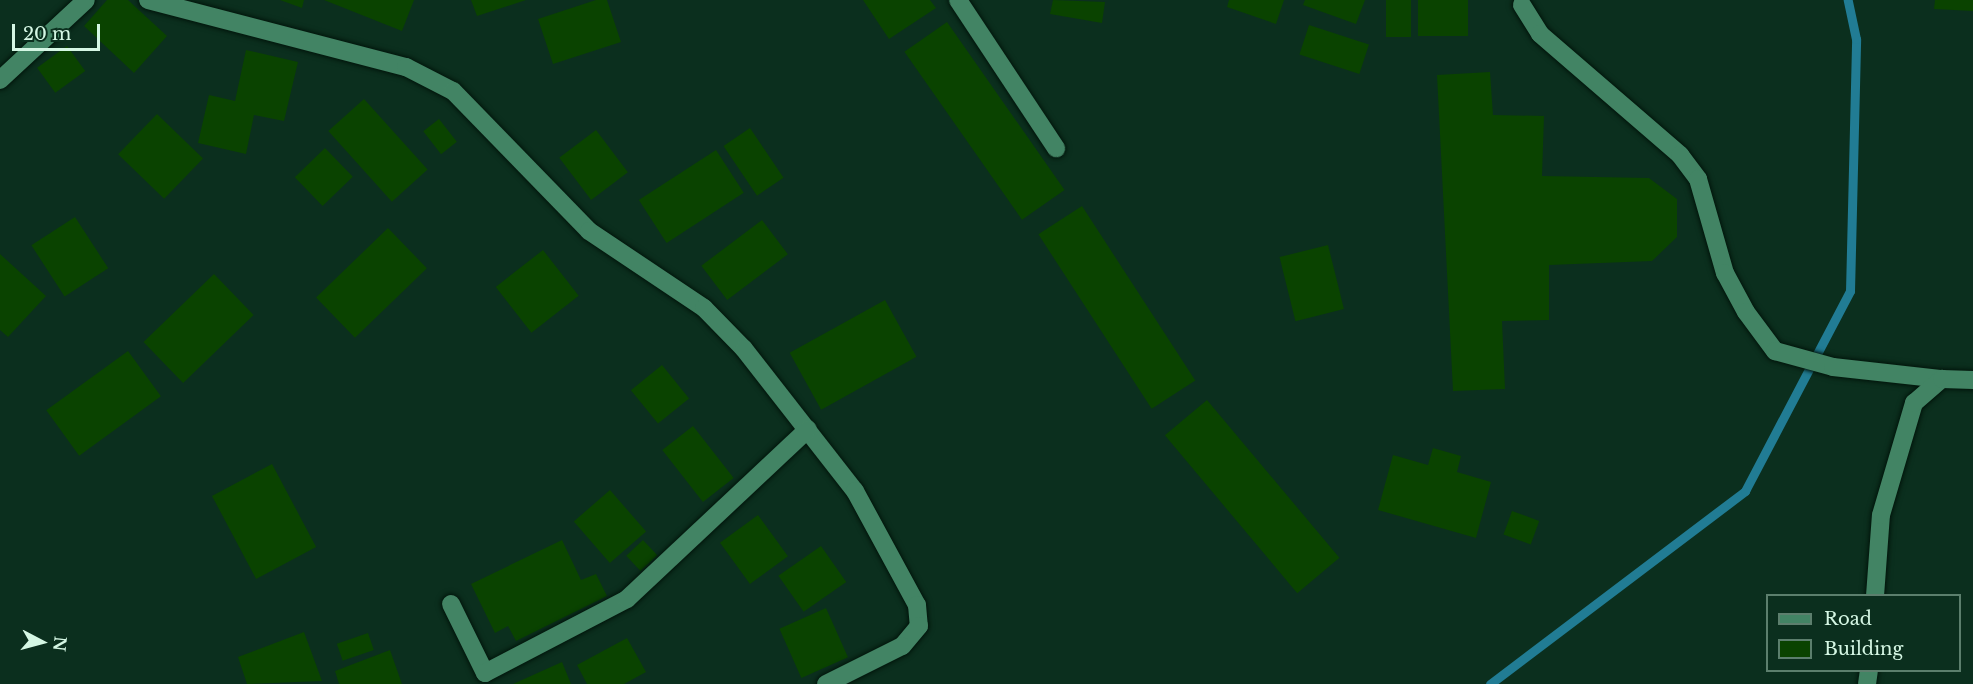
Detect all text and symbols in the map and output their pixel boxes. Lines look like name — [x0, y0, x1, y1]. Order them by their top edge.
scale bar — [15, 12, 104, 50]
text: 20 m — [23, 23, 71, 45]
legend — [1766, 594, 1961, 672]
text: Road — [1824, 608, 1872, 630]
north arrow — [12, 612, 72, 672]
text: N — [49, 635, 71, 652]
text: Building — [1824, 638, 1903, 660]

